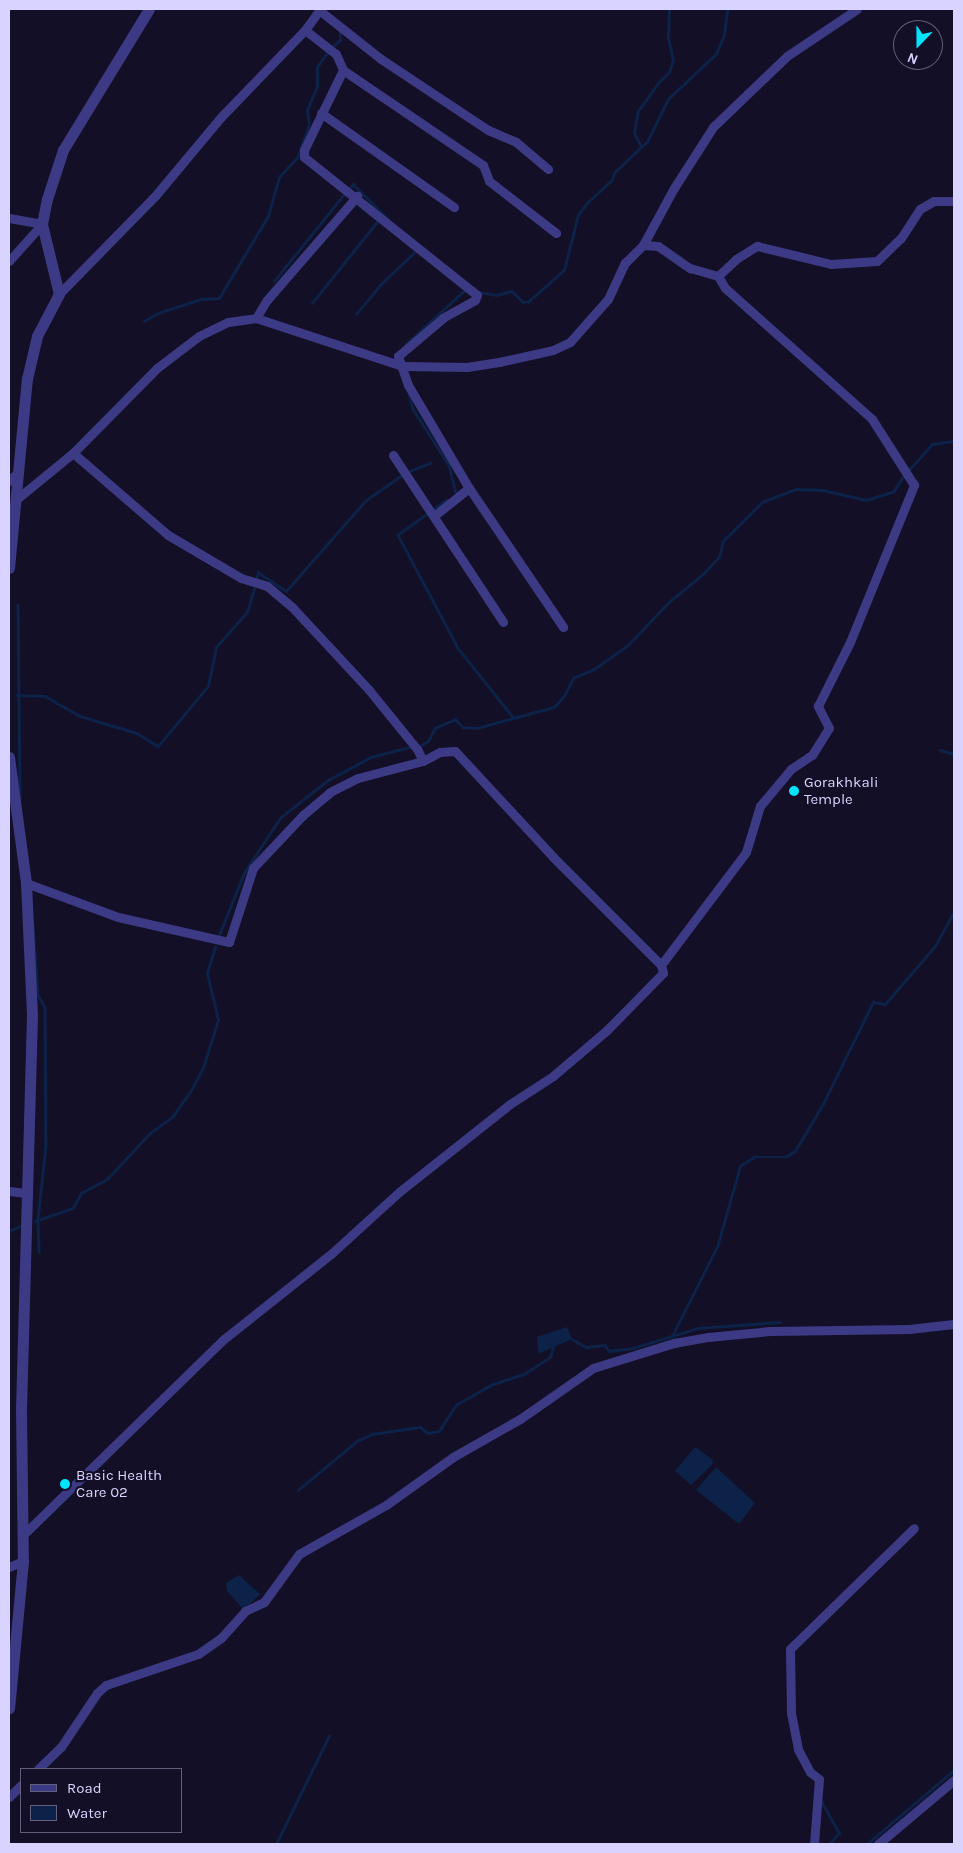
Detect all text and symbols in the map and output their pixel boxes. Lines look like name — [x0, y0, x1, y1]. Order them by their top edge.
north arrow — [893, 20, 943, 70]
text: N — [905, 49, 920, 68]
place label: Gorakhkali Temple — [804, 773, 878, 808]
marker: Gorakhkali Temple — [788, 785, 800, 797]
place label: Basic Health Care 02 — [76, 1466, 162, 1501]
marker: Basic Health Care 02 — [58, 1477, 72, 1491]
legend — [20, 1768, 182, 1833]
text: Road — [67, 1779, 102, 1797]
text: Water — [67, 1804, 107, 1822]

